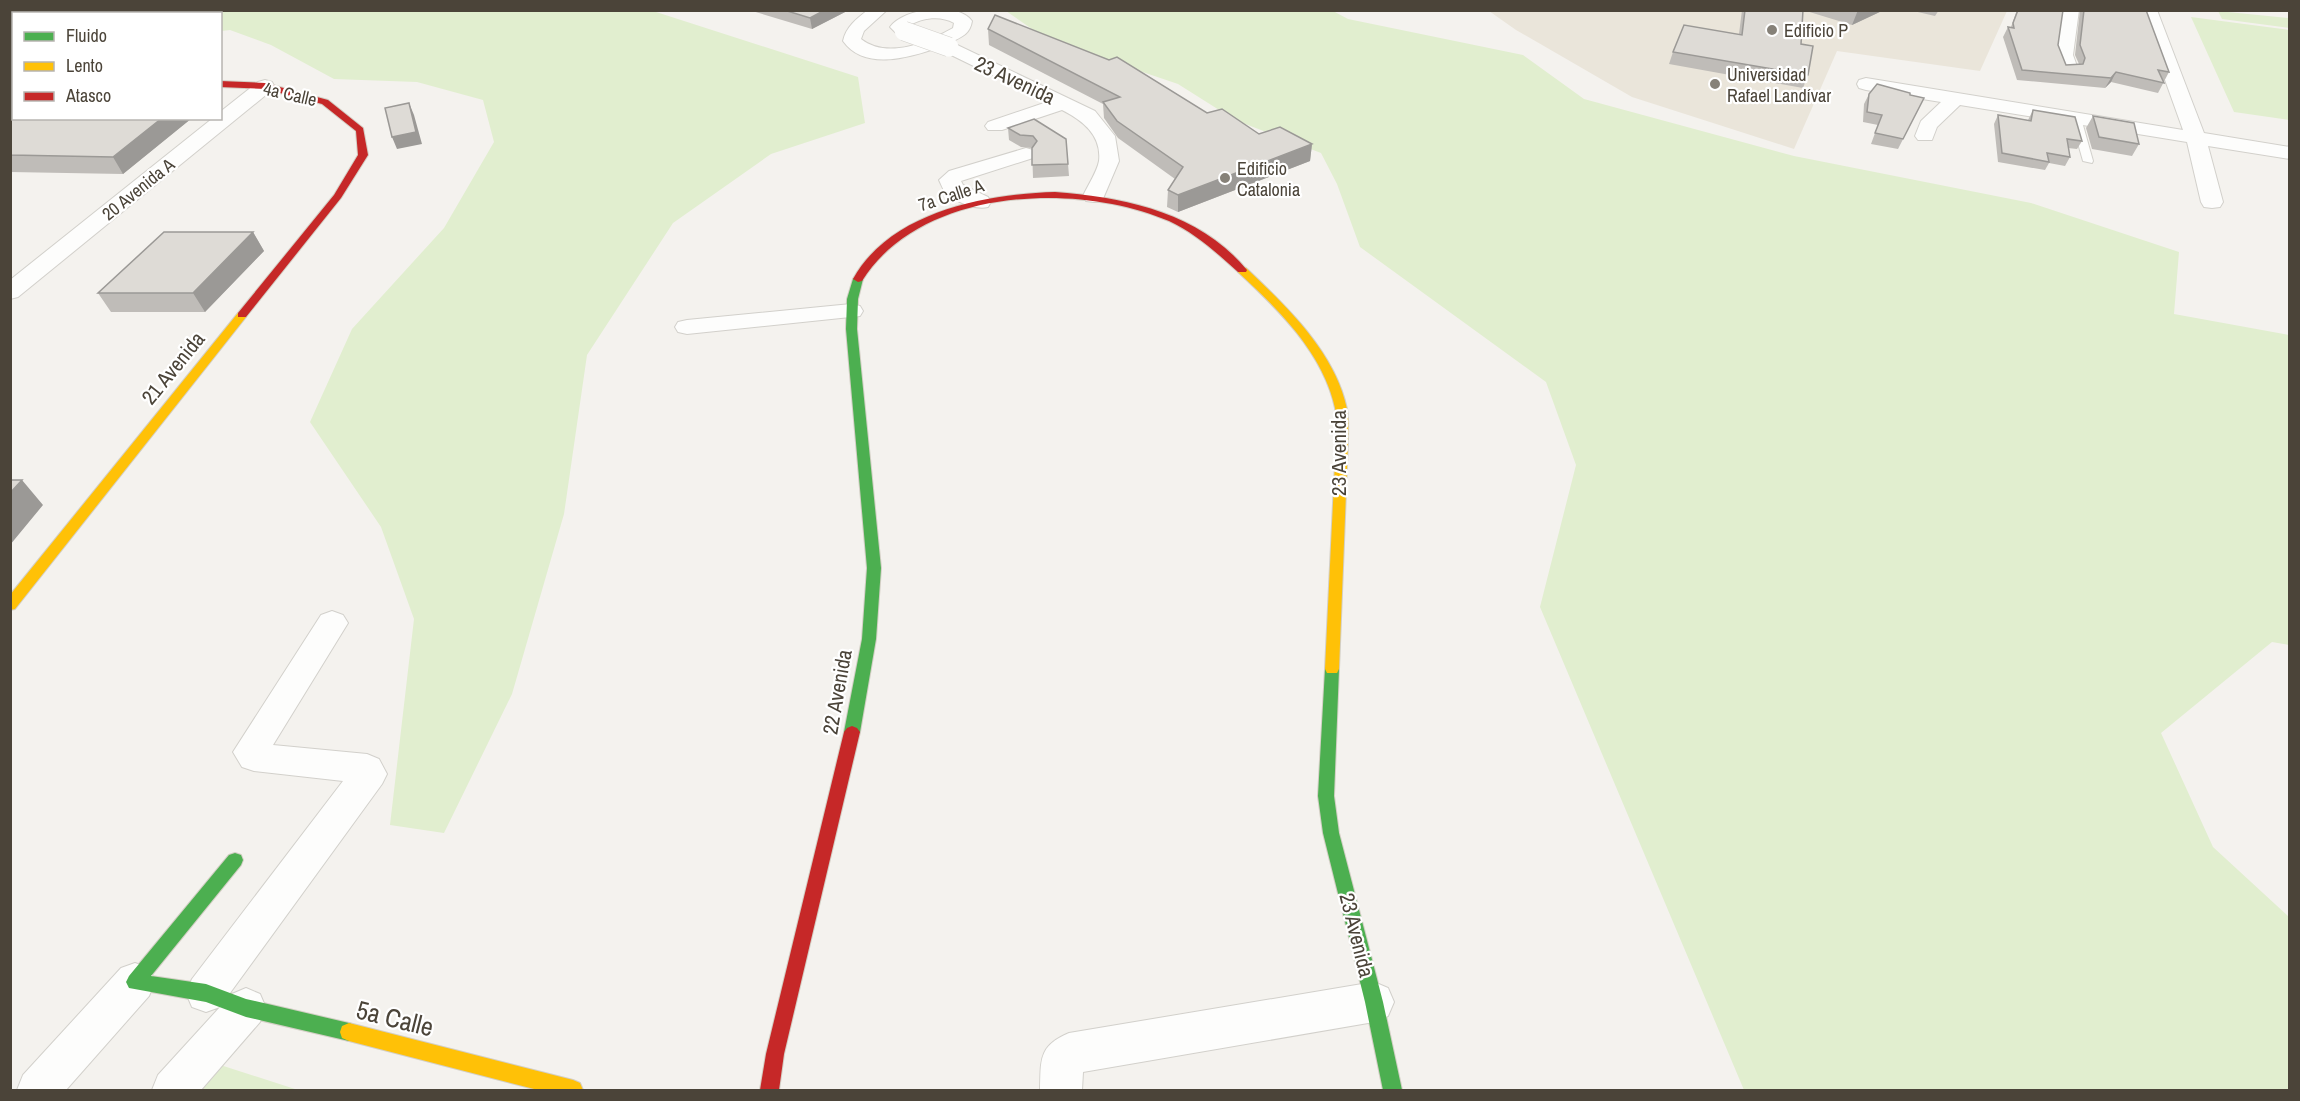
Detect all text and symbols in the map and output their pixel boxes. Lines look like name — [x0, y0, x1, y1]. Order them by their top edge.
legend — [12, 12, 222, 120]
place label: Edificio P — [1784, 18, 1848, 43]
text: Fluido — [66, 23, 107, 48]
marker: Edificio P — [1765, 23, 1779, 37]
street label: 23 Avenida — [970, 49, 1060, 111]
text: Lento — [66, 53, 103, 78]
place label: Universidad Rafael Landívar — [1727, 62, 1831, 108]
street label: 4a Calle — [261, 76, 319, 112]
marker: Universidad Rafael Landívar — [1708, 77, 1722, 91]
text: Atasco — [65, 83, 111, 108]
street label: 20 Avenida A — [96, 152, 180, 226]
place label: Edificio Catalonia — [1237, 156, 1300, 202]
marker: Edificio Catalonia — [1218, 171, 1232, 185]
street label: 7a Calle A — [915, 173, 987, 217]
street label: 21 Avenida — [135, 325, 212, 410]
street label: 23 Avenida — [1324, 410, 1353, 496]
street label: 22 Avenida — [815, 647, 859, 737]
street label: 23 Avenida — [1333, 890, 1382, 981]
street label: 5a Calle — [353, 992, 437, 1044]

